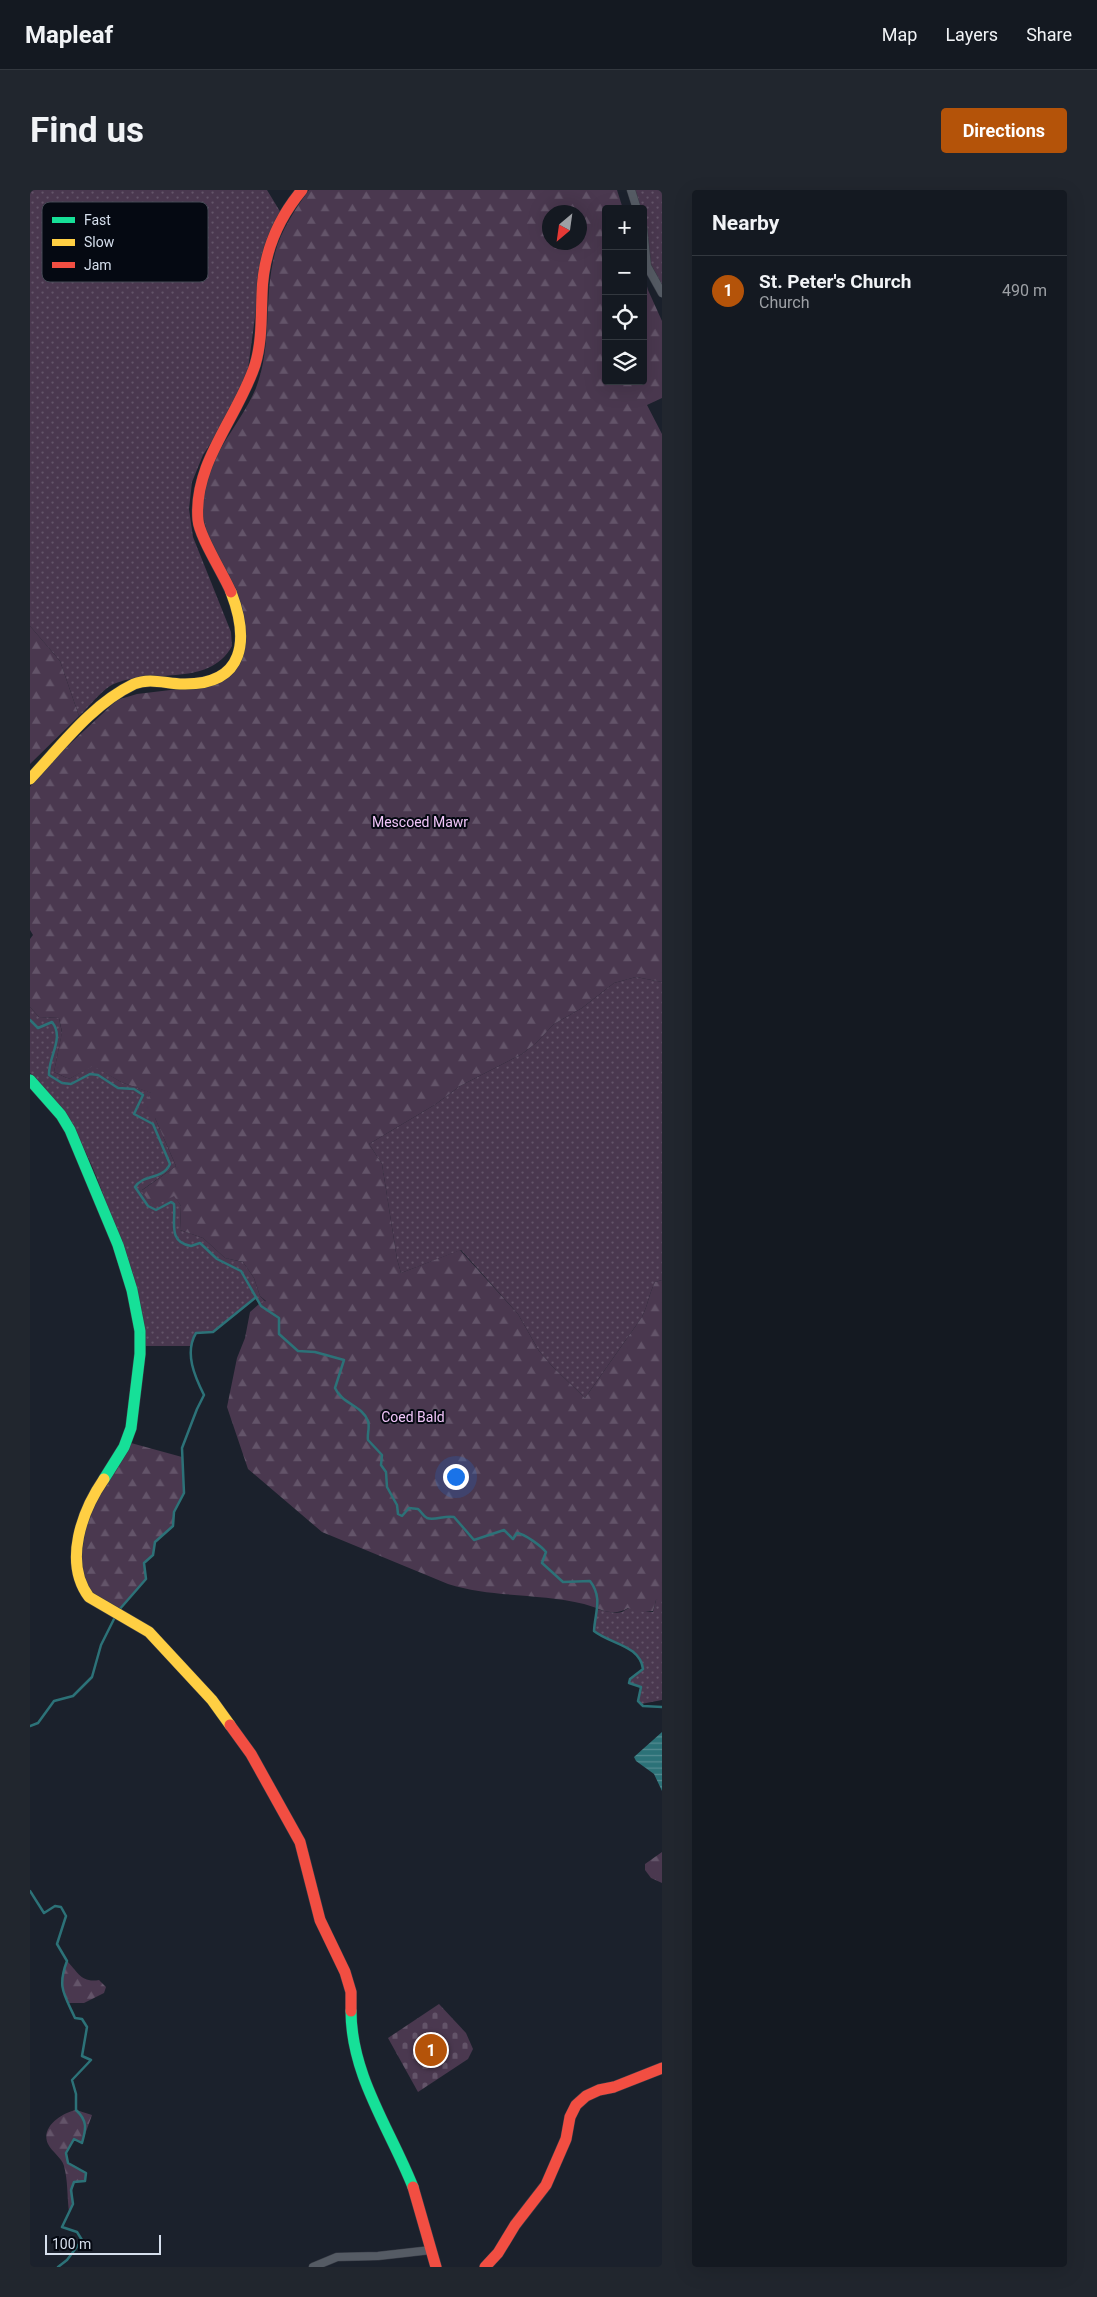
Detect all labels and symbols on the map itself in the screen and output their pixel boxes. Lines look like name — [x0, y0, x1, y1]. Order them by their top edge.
legend — [42, 202, 208, 282]
north arrow — [542, 205, 587, 250]
text: Fast — [84, 212, 111, 228]
text: Slow — [84, 234, 115, 250]
text: Jam — [84, 257, 112, 273]
park label: Mescoed Mawr — [372, 814, 468, 830]
park label: Coed Bald — [381, 1409, 445, 1425]
your location — [443, 1464, 469, 1490]
pin: 1 — [415, 2031, 447, 2069]
scale bar — [45, 2232, 161, 2255]

